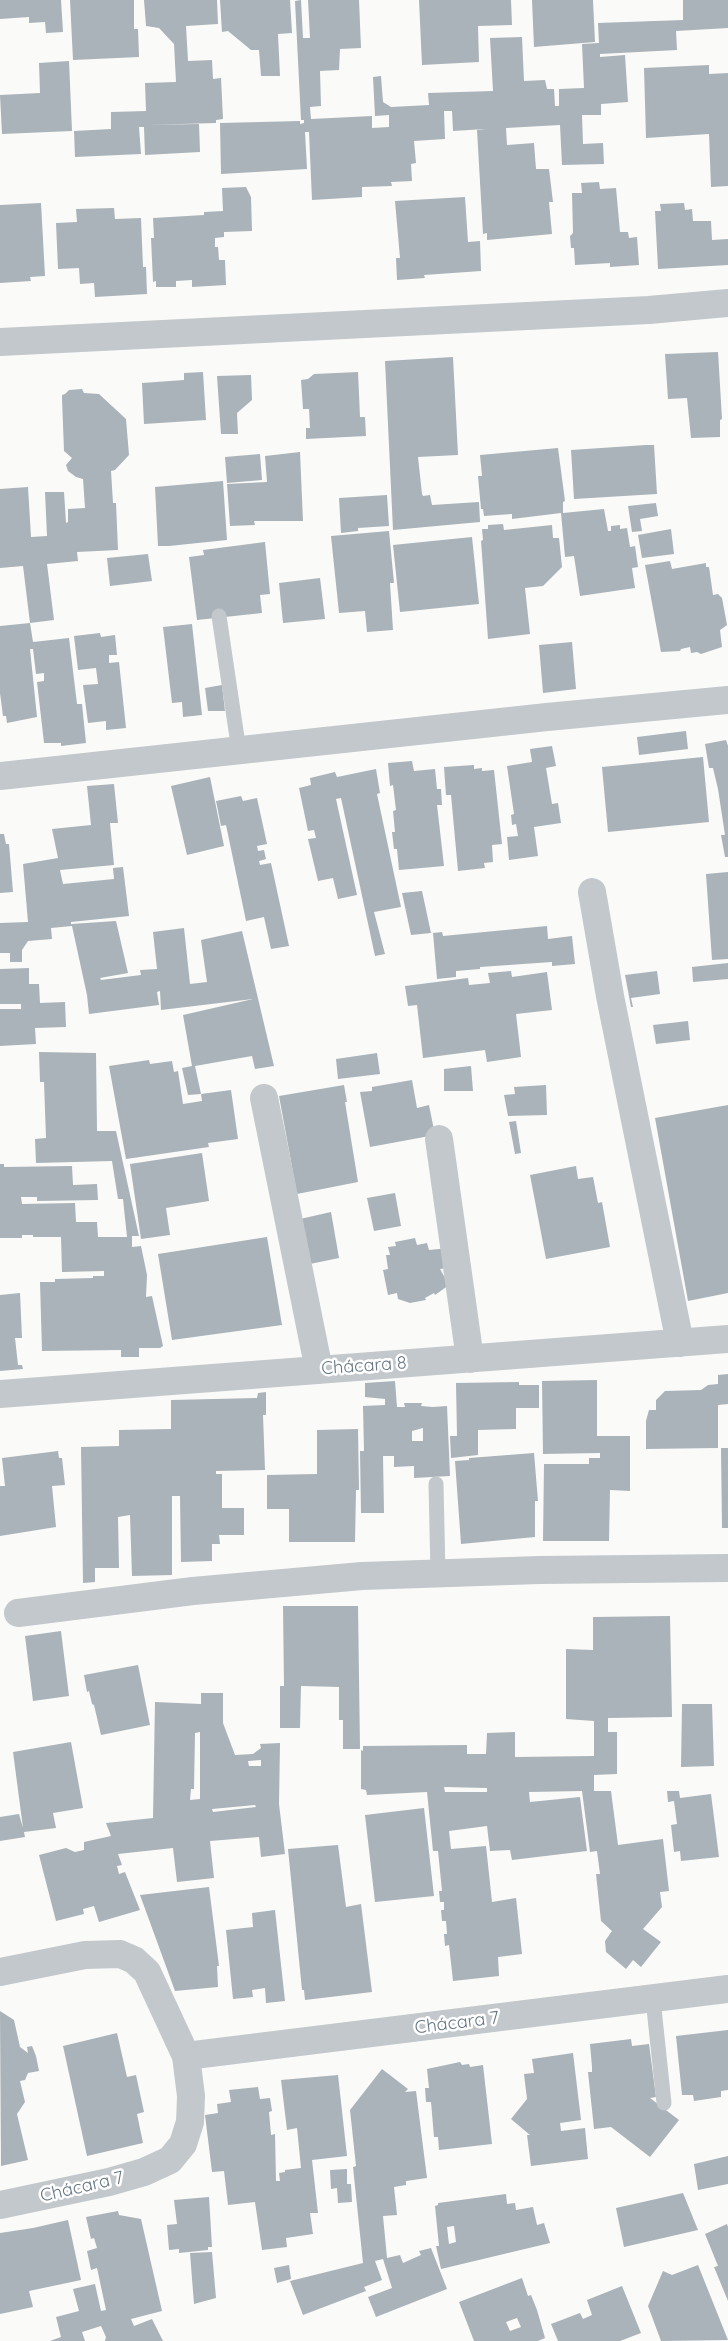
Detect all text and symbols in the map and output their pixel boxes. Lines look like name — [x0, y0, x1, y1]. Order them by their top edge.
street label: Chácara 8 — [321, 1352, 407, 1380]
street label: Chácara 7 — [414, 2007, 500, 2039]
street label: Chácara 7 — [38, 2167, 126, 2207]

